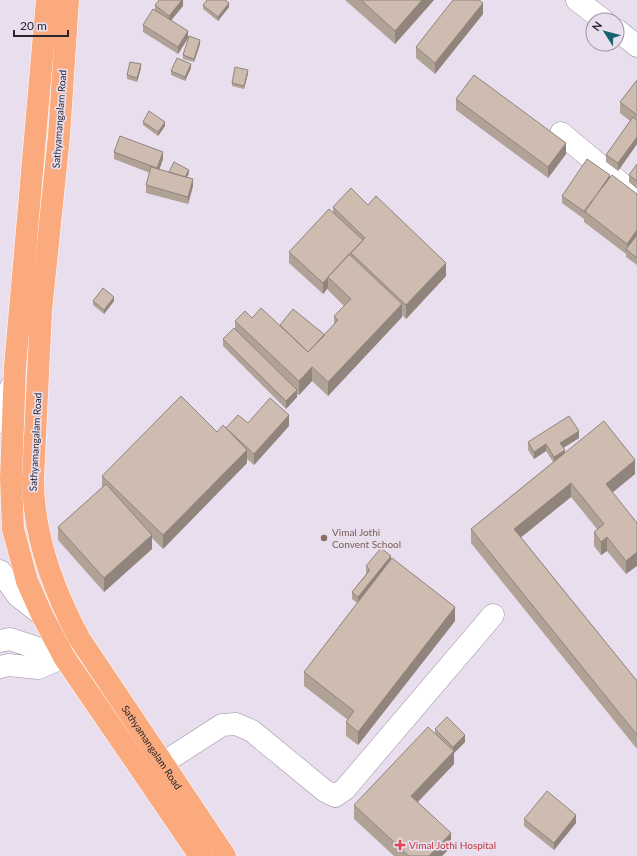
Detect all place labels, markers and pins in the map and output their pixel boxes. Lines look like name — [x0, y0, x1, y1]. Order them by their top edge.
place label: Vimal Jothi Convent School — [332, 526, 401, 550]
marker: Vimal Jothi Convent School — [319, 533, 329, 543]
marker: Vimal Jothi Hospital — [394, 839, 406, 851]
place label: Vimal Jothi Hospital — [409, 839, 496, 851]

